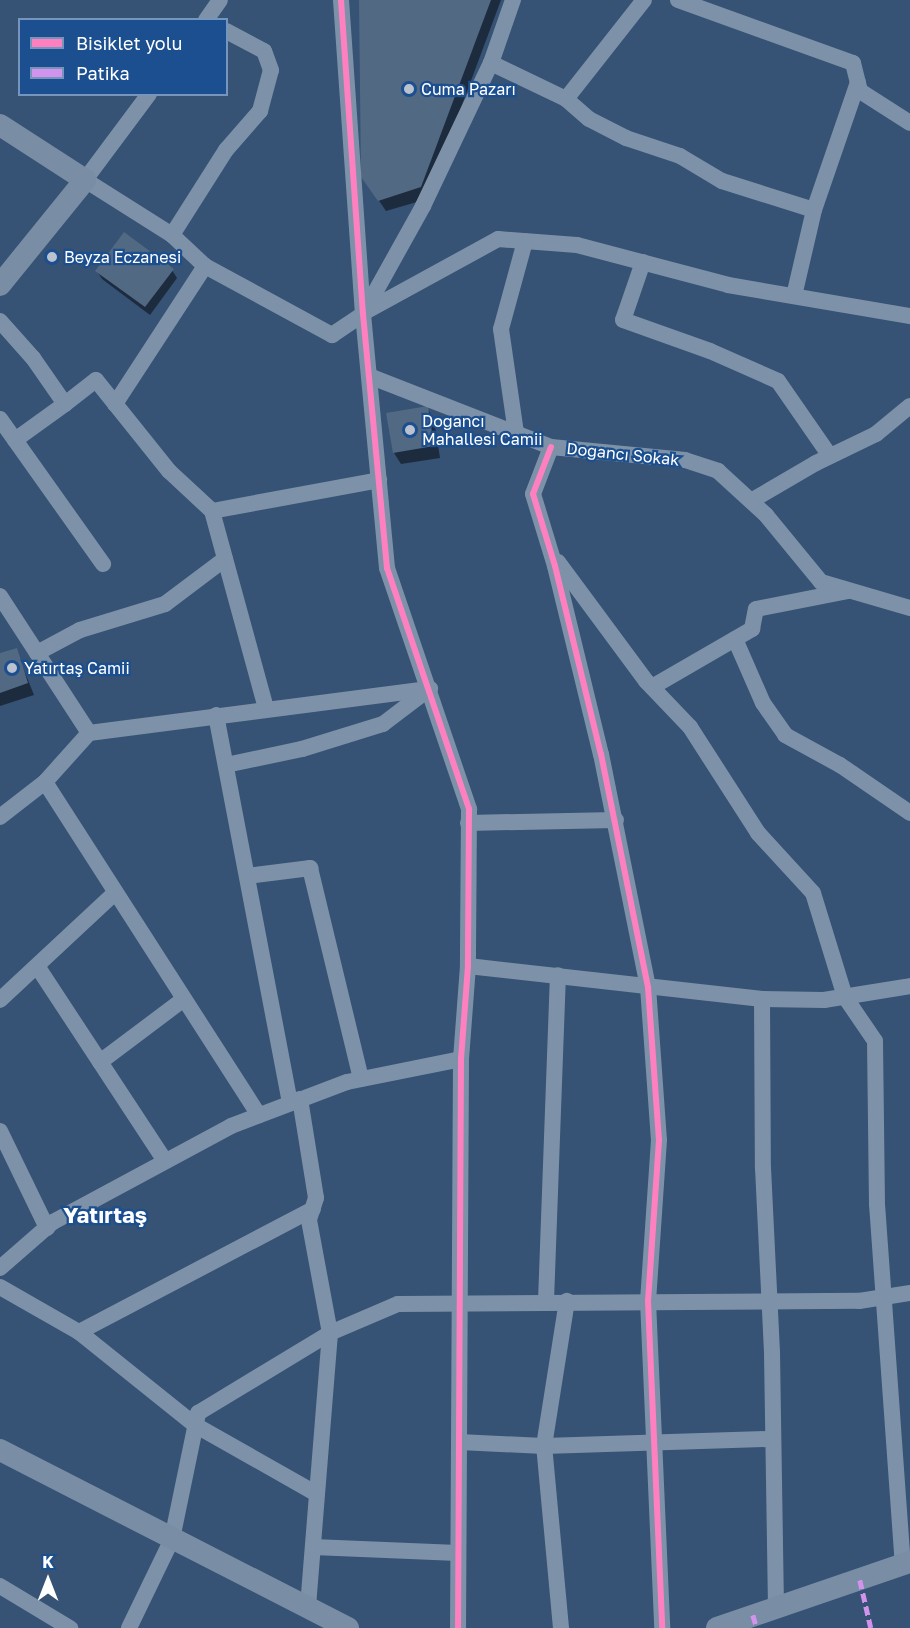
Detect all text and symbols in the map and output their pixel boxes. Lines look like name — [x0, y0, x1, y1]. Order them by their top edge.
legend — [18, 18, 228, 96]
text: Bisiklet yolu — [76, 32, 182, 54]
text: Patika — [76, 62, 130, 84]
place label: Cuma Pazarı — [421, 79, 516, 99]
marker: Cuma Pazarı — [402, 82, 416, 96]
place label: Beyza Eczanesi — [64, 247, 181, 267]
marker: Beyza Eczanesi — [45, 250, 59, 264]
place label: Doğancı Mahallesi Camii — [422, 411, 542, 449]
marker: Doğancı Mahallesi Camii — [403, 423, 417, 437]
street label: Doğancı Sokak — [566, 439, 680, 469]
place label: Yatırtaş Camii — [24, 658, 130, 678]
marker: Yatırtaş Camii — [5, 661, 19, 675]
district label: Yatırtaş — [63, 1202, 147, 1228]
north arrow — [18, 1550, 78, 1610]
text: K — [42, 1552, 54, 1572]

